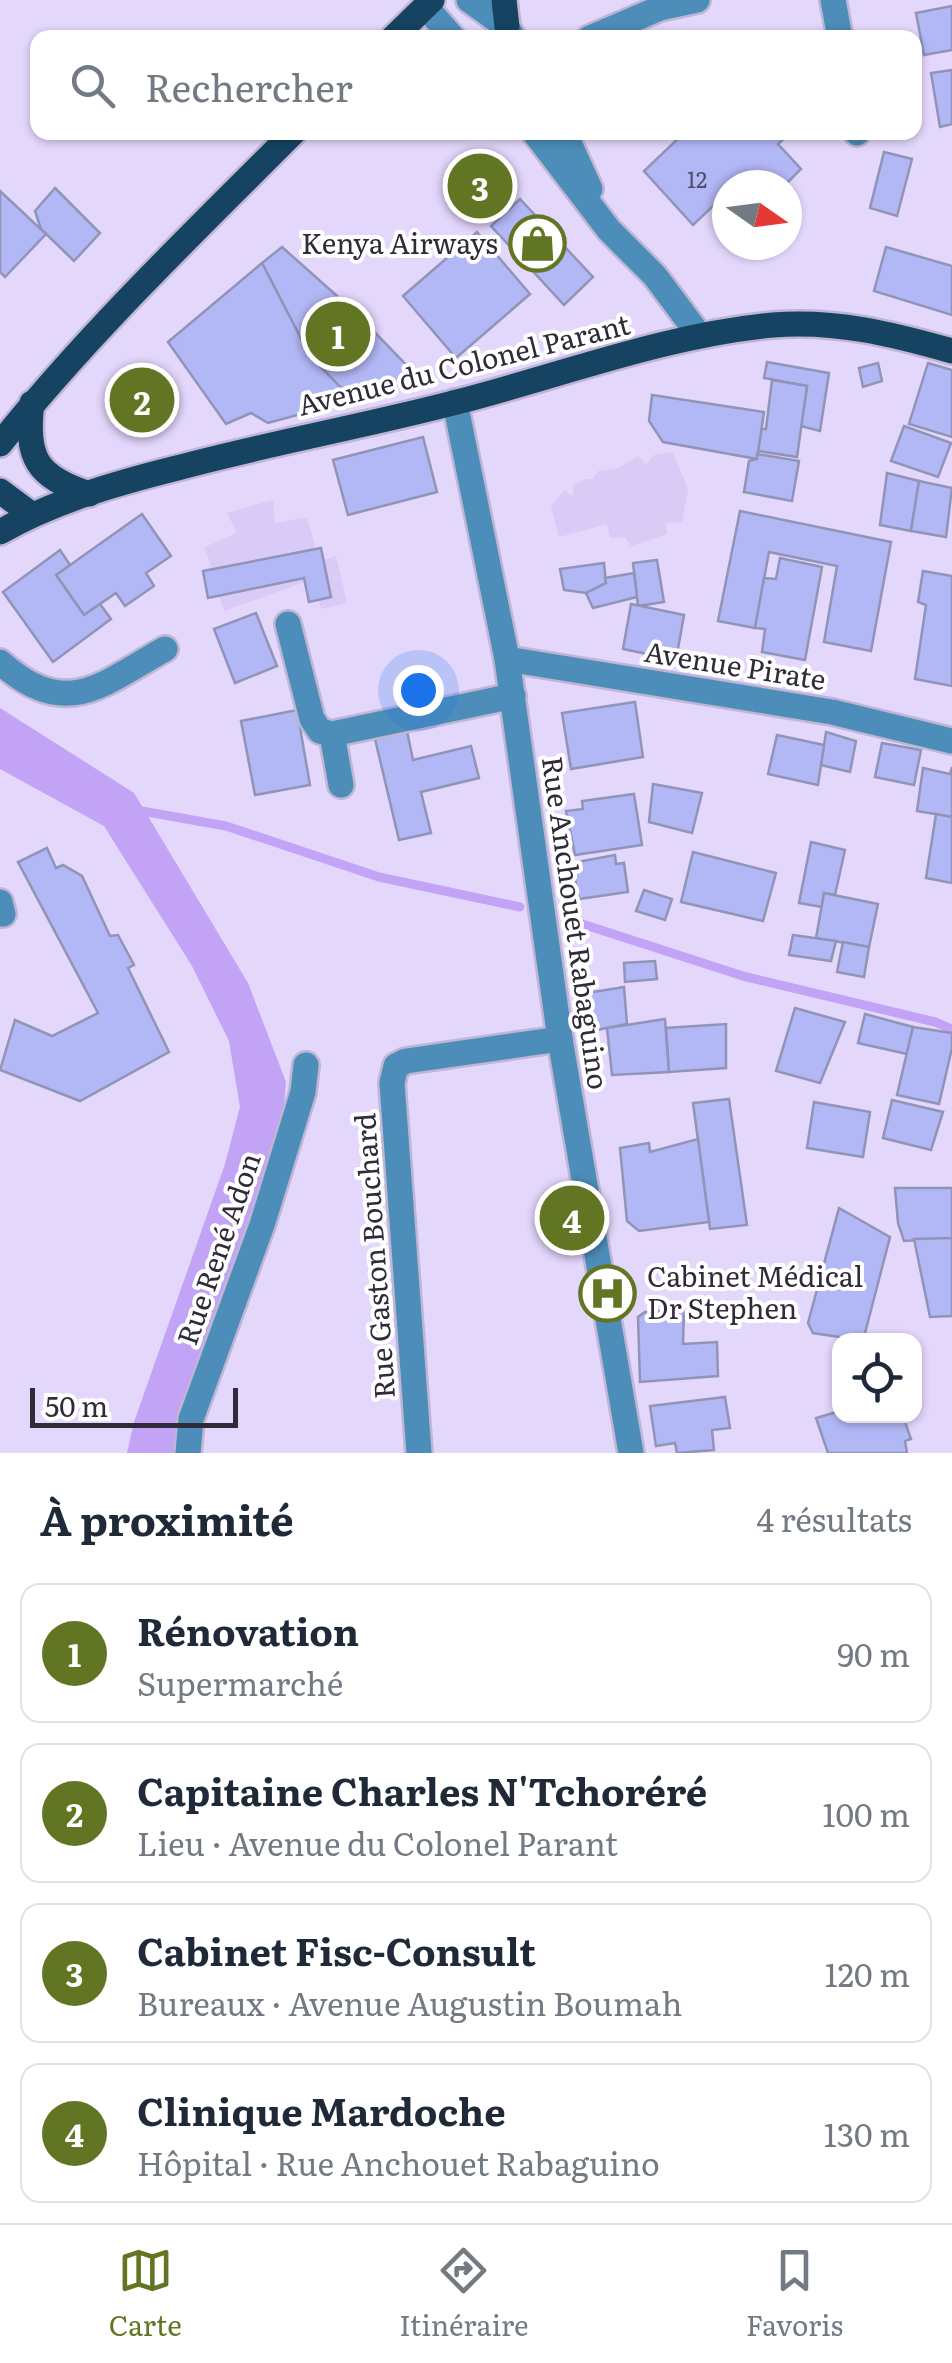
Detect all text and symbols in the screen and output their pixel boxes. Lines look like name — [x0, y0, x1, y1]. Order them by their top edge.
search box — [30, 30, 922, 140]
text: Rechercher — [145, 57, 353, 114]
icon: search — [65, 58, 120, 113]
pin: 3 — [448, 148, 512, 224]
house number: 12 — [687, 162, 707, 195]
north arrow — [712, 170, 802, 260]
shop icon: Kenya Airways — [507, 214, 567, 274]
place label: Kenya Airways — [301, 221, 498, 263]
pin: 1 — [306, 296, 370, 372]
street label: Avenue du Colonel Parant — [293, 301, 635, 425]
pin: 2 — [110, 362, 174, 438]
street label: Avenue Pirate — [642, 629, 829, 699]
your location — [393, 665, 444, 716]
street label: Rue Anchouet Rabaguino — [533, 753, 621, 1092]
street label: Rue Gaston Bouchard — [342, 1112, 404, 1400]
street label: Rue René Adon — [165, 1146, 270, 1350]
pin: 4 — [540, 1180, 604, 1256]
place label: Cabinet Médical Dr Stephen — [647, 1254, 863, 1328]
hospital icon: Cabinet Médical Dr Stephen — [578, 1263, 638, 1323]
map controls — [832, 1333, 922, 1423]
button: locate — [832, 1333, 922, 1423]
scale bar — [30, 1383, 238, 1428]
text: 50 m — [45, 1384, 108, 1426]
text: À proximité — [40, 1487, 294, 1549]
text: 4 résultats — [756, 1494, 912, 1542]
text: Rénovation — [137, 1601, 359, 1658]
text: 1 — [68, 1629, 81, 1677]
text: 90 m — [837, 1629, 910, 1677]
text: Supermarché — [137, 1658, 343, 1706]
text: Capitaine Charles N'Tchoréré — [137, 1761, 707, 1818]
text: 2 — [66, 1789, 83, 1837]
text: 100 m — [823, 1789, 910, 1837]
text: Lieu · Avenue du Colonel Parant — [137, 1818, 618, 1866]
text: Cabinet Fisc-Consult — [137, 1921, 536, 1978]
text: 3 — [66, 1949, 83, 1997]
text: 120 m — [825, 1949, 910, 1997]
text: Bureaux · Avenue Augustin Boumah — [137, 1978, 682, 2026]
text: Clinique Mardoche — [137, 2081, 506, 2138]
text: 4 — [65, 2109, 84, 2157]
text: 130 m — [824, 2109, 910, 2157]
text: Hôpital · Rue Anchouet Rabaguino — [137, 2138, 660, 2186]
tab: Carte — [109, 2243, 182, 2345]
tab: Itinéraire — [399, 2243, 529, 2345]
tab: Favoris — [746, 2243, 843, 2345]

